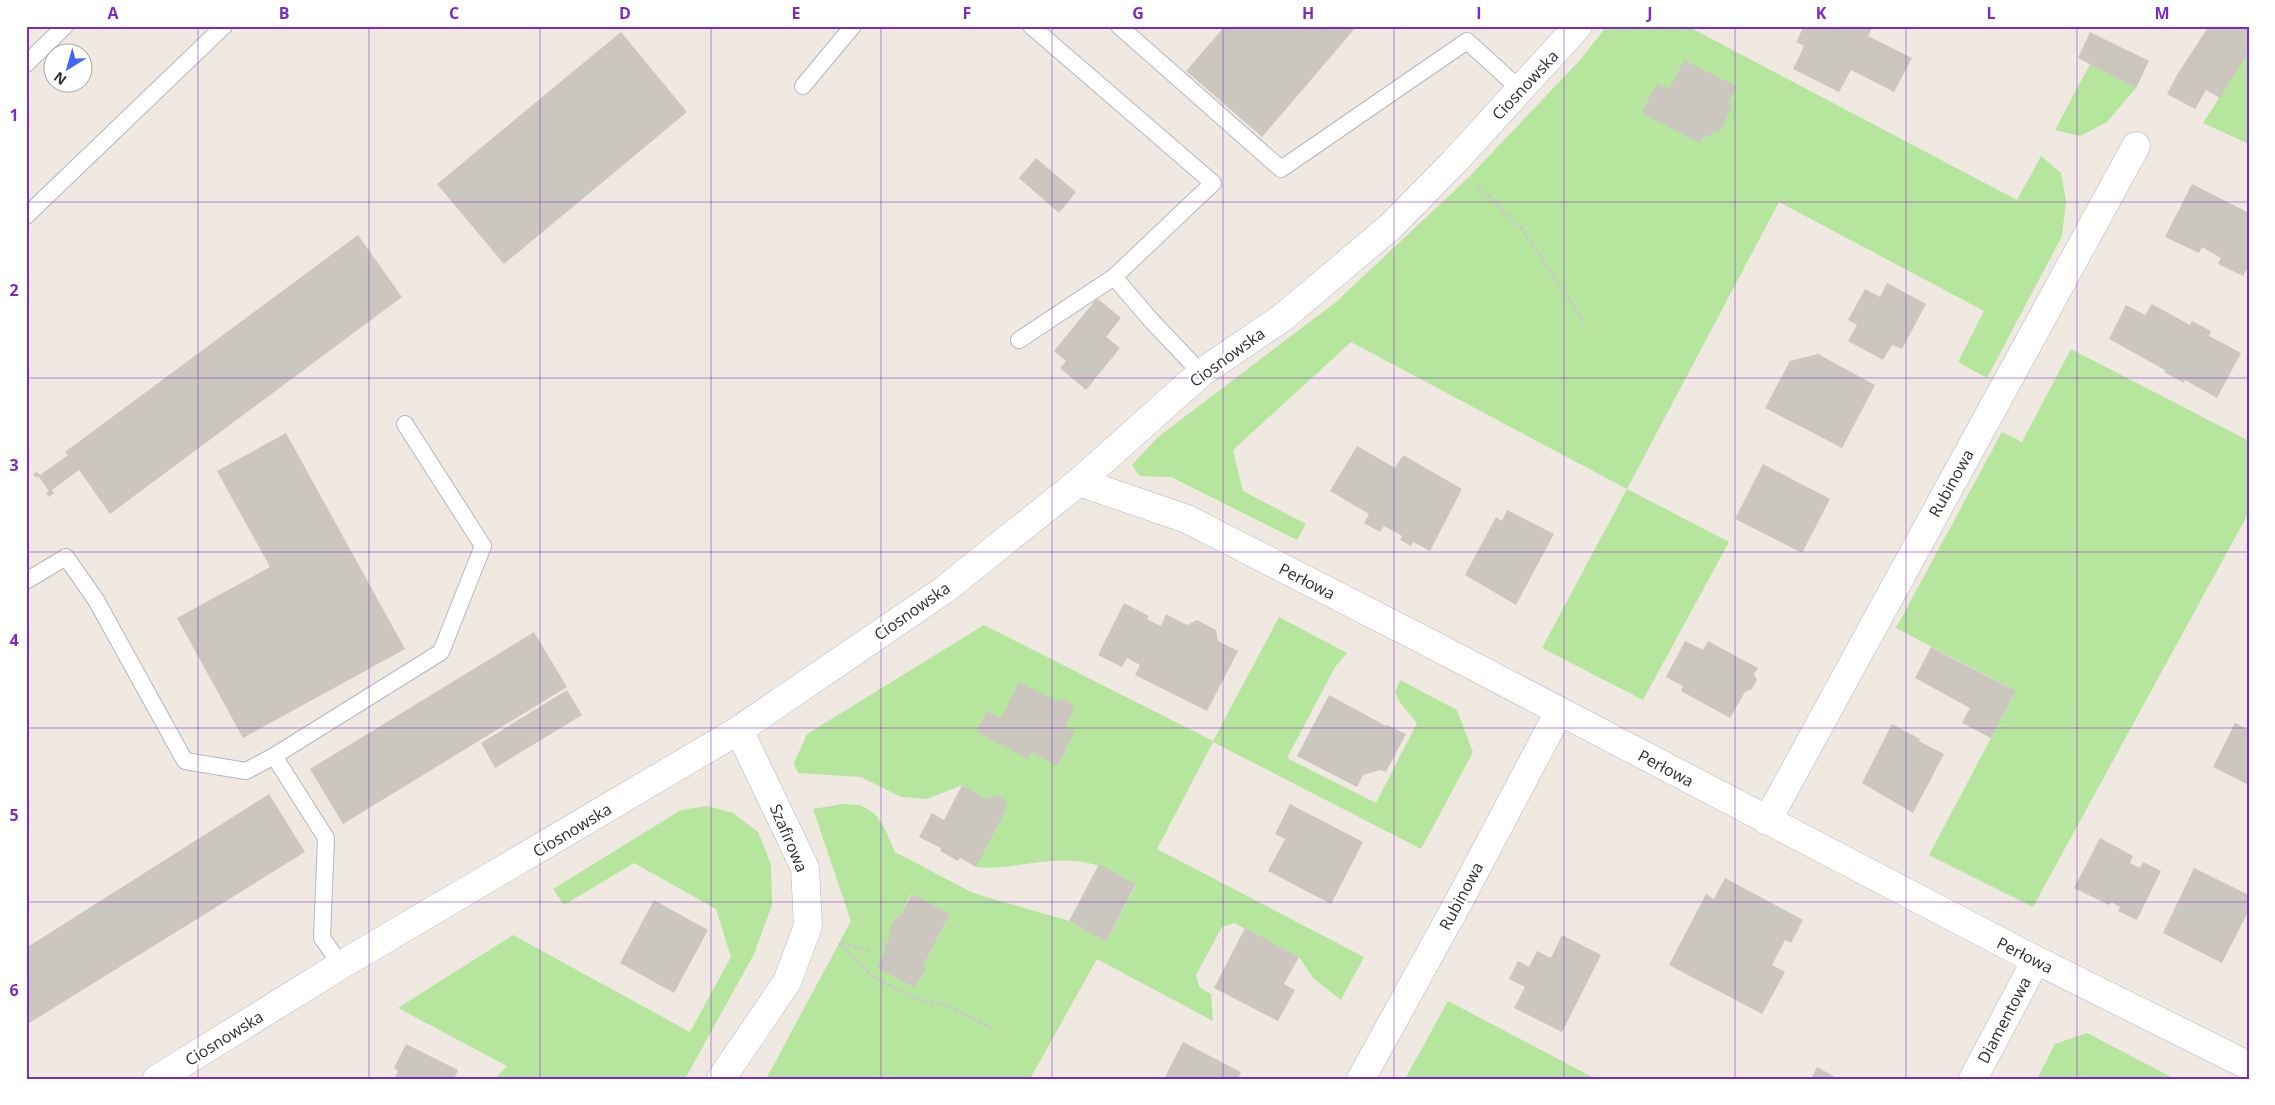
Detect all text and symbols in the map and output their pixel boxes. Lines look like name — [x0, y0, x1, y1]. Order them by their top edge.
text: A — [107, 2, 119, 24]
text: B — [279, 2, 289, 24]
text: C — [449, 2, 459, 24]
text: D — [619, 2, 631, 24]
text: E — [792, 2, 801, 24]
text: F — [963, 2, 971, 24]
text: G — [1132, 2, 1144, 24]
text: H — [1302, 2, 1314, 24]
text: I — [1476, 2, 1482, 24]
text: J — [1645, 2, 1653, 24]
text: K — [1816, 2, 1827, 24]
text: L — [1986, 2, 1996, 24]
text: M — [2154, 2, 2170, 24]
north arrow — [42, 42, 92, 92]
street label: Ciosnowska — [1487, 45, 1563, 125]
text: N — [50, 68, 70, 90]
text: 1 — [9, 104, 19, 126]
text: 2 — [9, 279, 19, 301]
street label: Ciosnowska — [1185, 322, 1269, 392]
street label: Rubinowa — [1923, 445, 1979, 521]
text: 3 — [9, 454, 19, 476]
street label: Perłowa — [1275, 558, 1339, 604]
street label: Ciosnowska — [870, 577, 954, 645]
text: 4 — [9, 629, 19, 651]
street label: Perłowa — [1634, 744, 1698, 792]
street label: Ciosnowska — [529, 798, 615, 862]
street label: Szafirowa — [765, 801, 813, 875]
text: 5 — [9, 804, 19, 826]
street label: Rubinowa — [1434, 858, 1488, 934]
street label: Perłowa — [1993, 932, 2057, 978]
street label: Diamentowa — [1972, 973, 2036, 1067]
text: 6 — [9, 979, 19, 1001]
street label: Ciosnowska — [181, 1005, 267, 1071]

